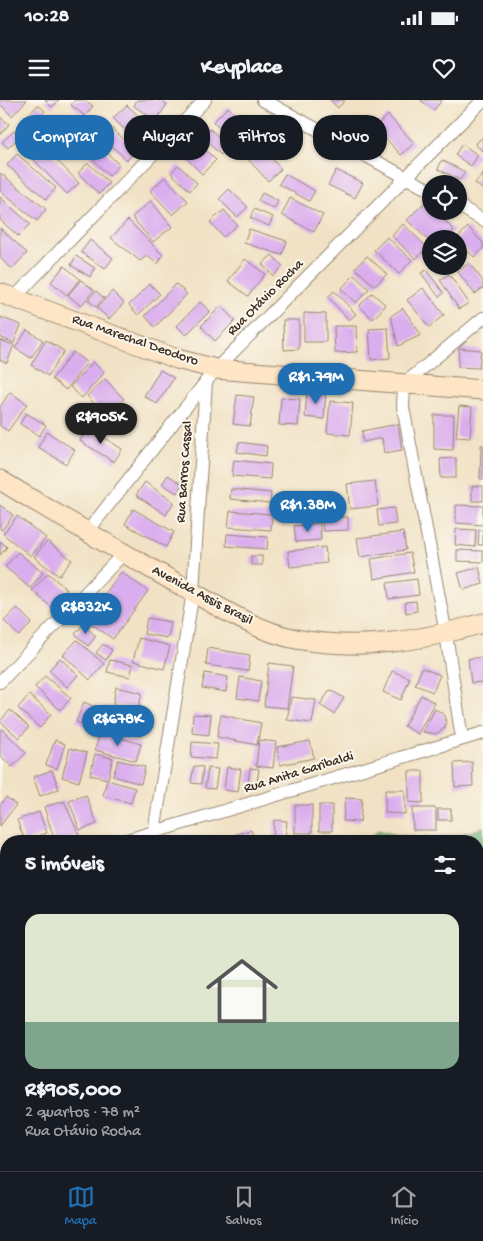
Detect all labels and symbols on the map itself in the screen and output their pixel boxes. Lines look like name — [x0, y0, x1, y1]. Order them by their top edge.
street label: Rua Otávio Rocha — [224, 255, 309, 340]
street label: Rua Marechal Deodoro — [70, 311, 200, 371]
pin: R$1.79M — [270, 362, 362, 405]
pin: R$905K — [60, 402, 142, 445]
street label: Rua Barros Cassal — [173, 420, 197, 524]
pin: R$1.38M — [262, 490, 354, 533]
street label: Avenida Assis Brasil — [149, 562, 255, 630]
pin: R$832K — [45, 592, 127, 635]
pin: R$678K — [77, 704, 159, 747]
street label: Rua Anita Garibaldi — [242, 748, 356, 798]

